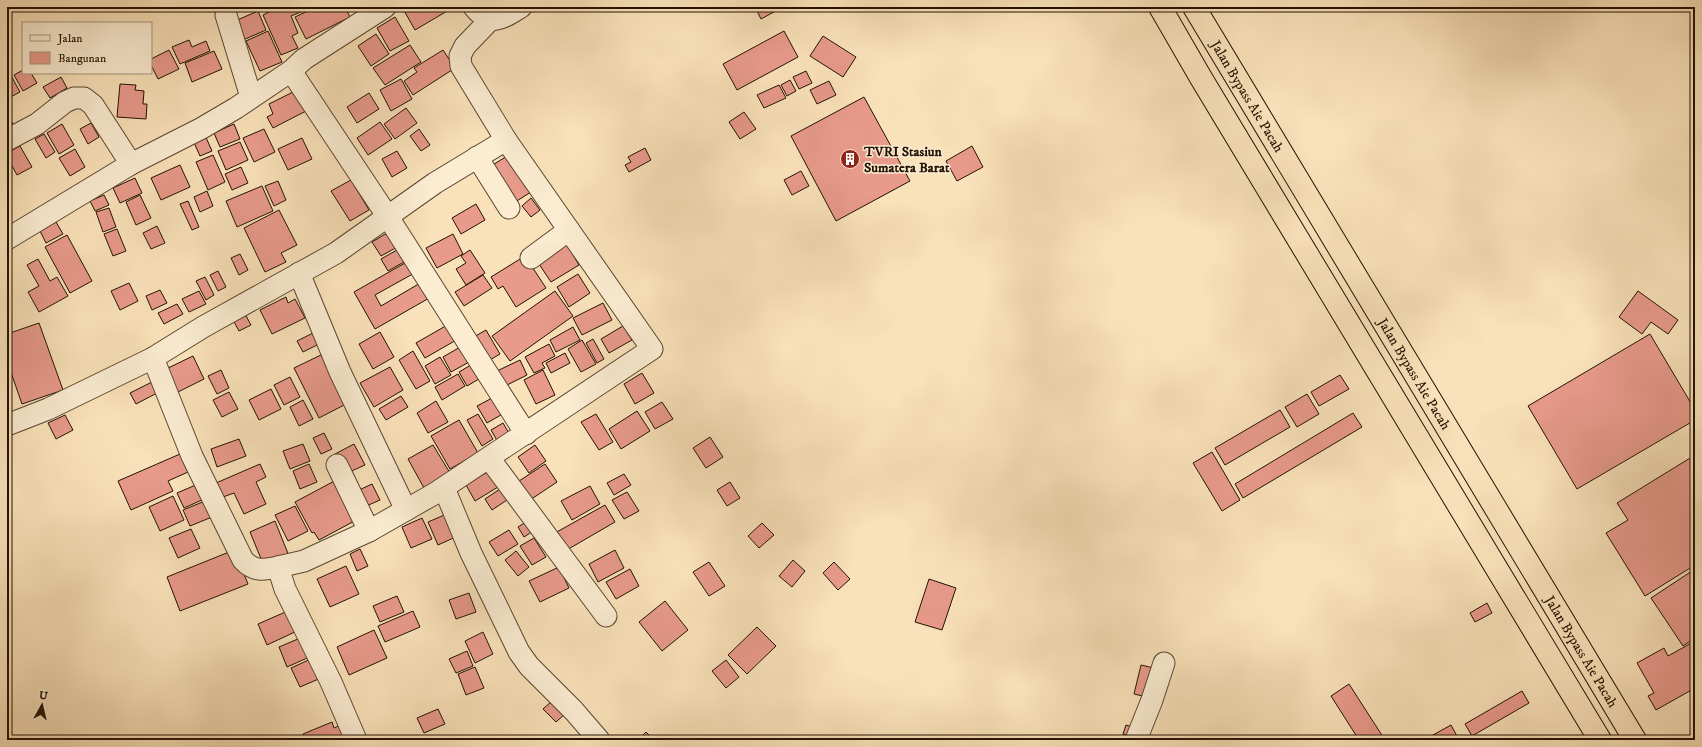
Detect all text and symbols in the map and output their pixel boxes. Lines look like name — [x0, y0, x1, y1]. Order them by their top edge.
legend — [22, 22, 152, 74]
text: Jalan — [57, 31, 83, 46]
street label: Jalan Bypass Aie Pacah — [1205, 36, 1288, 156]
text: Bangunan — [58, 51, 107, 66]
place label: TVRI Stasiun Sumatera Barat — [863, 143, 950, 177]
building icon: TVRI Stasiun Sumatera Barat — [839, 148, 861, 170]
street label: Jalan Bypass Aie Pacah — [1372, 313, 1455, 434]
street label: Jalan Bypass Aie Pacah — [1539, 591, 1622, 712]
north arrow — [22, 685, 62, 725]
text: U — [38, 689, 49, 704]

